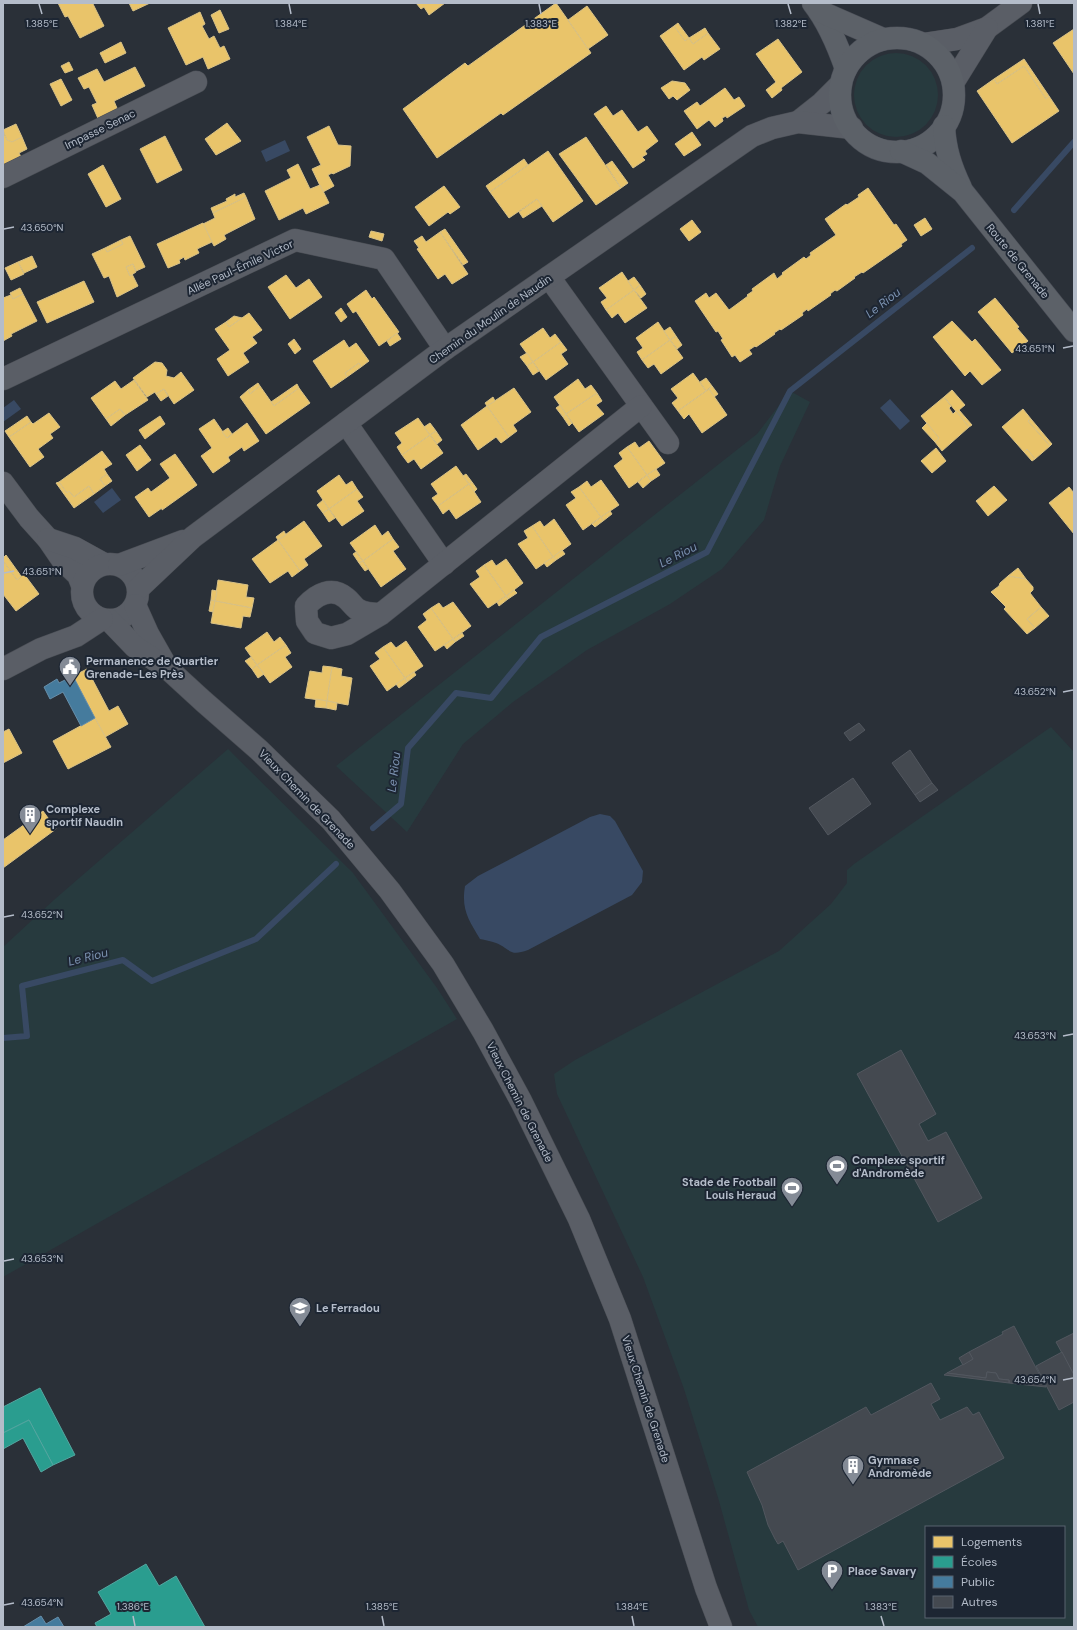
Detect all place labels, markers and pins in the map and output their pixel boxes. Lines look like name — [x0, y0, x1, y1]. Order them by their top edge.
public building icon: Permanence de Quartier Grenade-Les Près — [57, 654, 83, 687]
place label: Permanence de Quartier Grenade-Les Près — [86, 654, 219, 681]
building icon: Complexe sportif Naudin — [17, 802, 43, 835]
place label: Complexe sportif Naudin — [46, 802, 123, 829]
sports icon: Complexe sportif d'Andromède — [824, 1153, 850, 1186]
place label: Complexe sportif d'Andromède — [852, 1153, 945, 1180]
place label: Stade de Football Louis Heraud — [682, 1175, 776, 1202]
sports icon: Stade de Football Louis Heraud — [779, 1175, 805, 1208]
school or university icon: Le Ferradou — [287, 1295, 313, 1328]
place label: Le Ferradou — [316, 1301, 380, 1315]
building icon: Gymnase Andromède — [840, 1453, 866, 1486]
place label: Gymnase Andromède — [868, 1453, 932, 1480]
parking icon: Place Savary — [819, 1558, 845, 1591]
place label: Place Savary — [848, 1564, 917, 1578]

